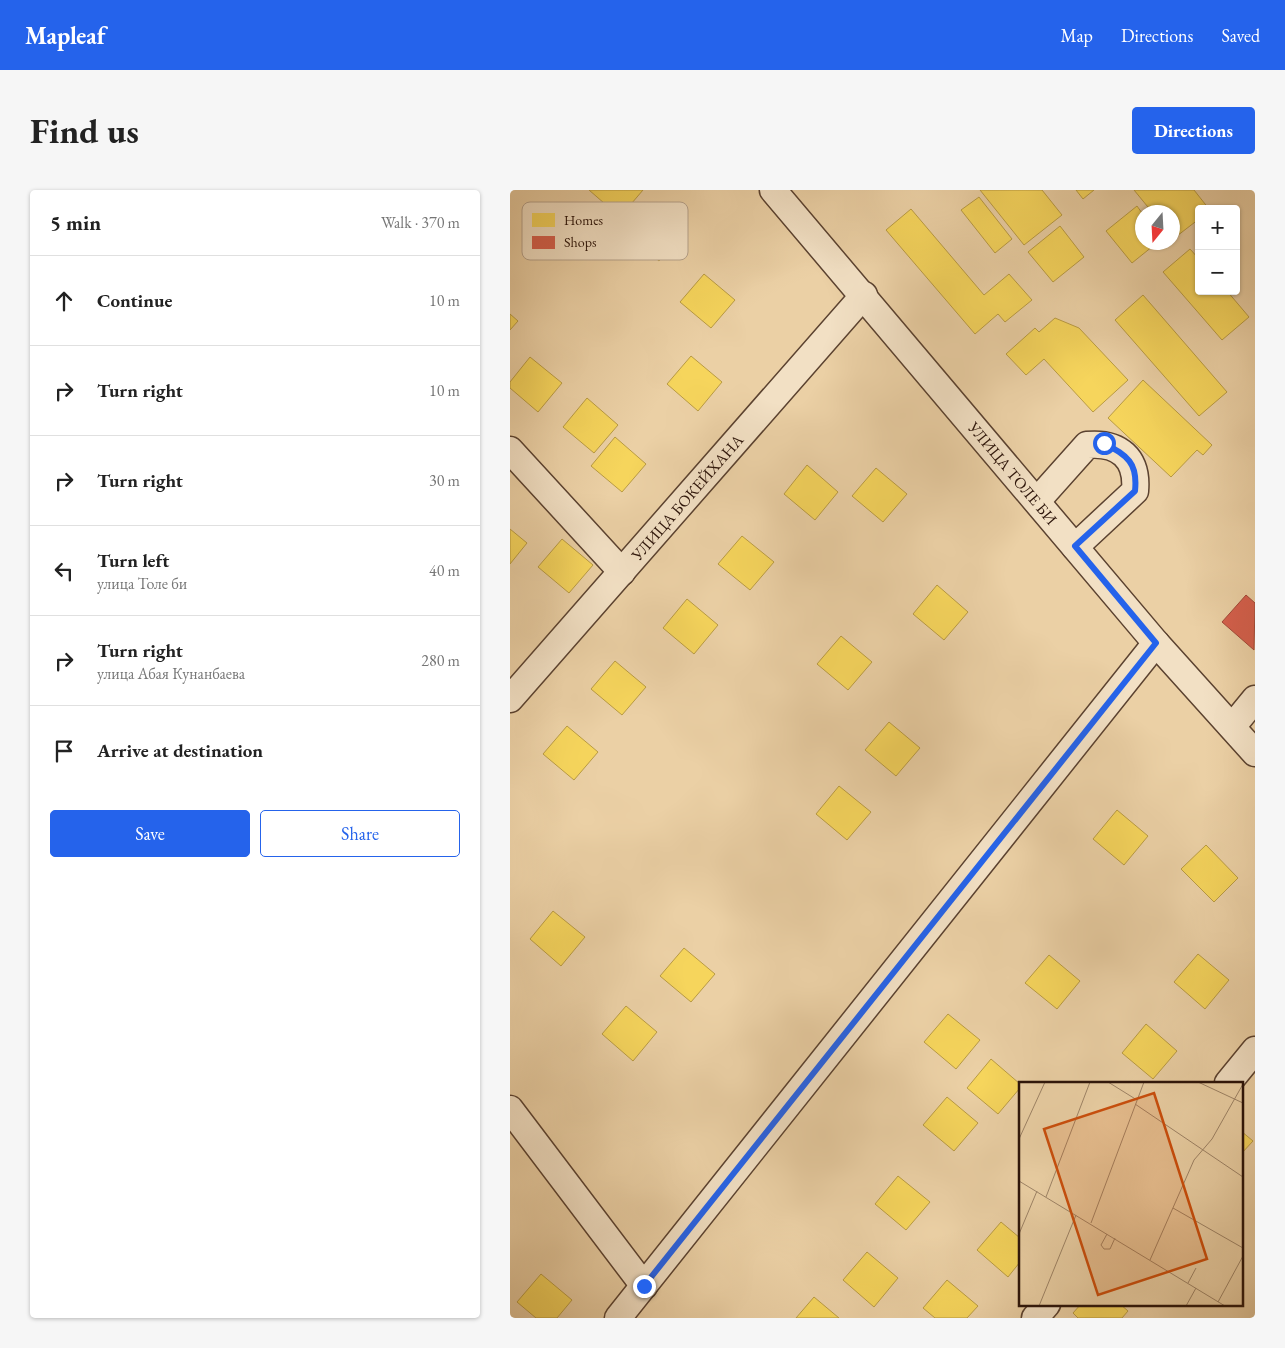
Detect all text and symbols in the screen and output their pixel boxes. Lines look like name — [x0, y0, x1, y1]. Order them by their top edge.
text: Mapleaf — [25, 20, 106, 51]
text: Map — [1061, 24, 1093, 47]
text: Directions — [1121, 24, 1193, 47]
text: Saved — [1221, 24, 1260, 47]
button: Directions — [1132, 107, 1255, 154]
text: Find us — [30, 108, 139, 153]
legend — [522, 202, 688, 260]
north arrow — [1135, 205, 1180, 250]
map controls — [1195, 205, 1240, 295]
button: + — [1195, 205, 1240, 250]
text: 5 min — [50, 209, 101, 236]
text: Homes — [564, 211, 604, 229]
text: Walk · 370 m — [381, 212, 460, 233]
text: Shops — [564, 233, 597, 251]
button: − — [1195, 250, 1240, 295]
icon: ahead — [50, 287, 78, 315]
text: Continue — [97, 288, 172, 313]
text: 10 m — [429, 290, 460, 311]
icon: right — [50, 377, 78, 405]
text: Turn right — [97, 378, 183, 403]
text: 10 m — [429, 380, 460, 401]
street label: УЛИЦА ТОЛЕ БИ — [963, 417, 1062, 529]
street label: УЛИЦА БОКЕЙХАНА — [626, 429, 749, 566]
route start — [1093, 432, 1116, 455]
icon: right — [50, 467, 78, 495]
text: Turn right — [97, 468, 183, 493]
text: 30 m — [429, 470, 460, 491]
text: Turn left — [97, 548, 169, 573]
icon: left — [50, 557, 78, 585]
text: 40 m — [429, 560, 460, 581]
text: улица Толе би — [97, 573, 187, 594]
text: Turn right — [97, 638, 183, 663]
icon: right — [50, 647, 78, 675]
text: 280 m — [421, 650, 460, 671]
text: улица Абая Кунанбаева — [97, 663, 245, 684]
icon: arrive — [50, 737, 78, 765]
text: Arrive at destination — [97, 738, 263, 763]
button: Save — [50, 810, 250, 857]
button: Share — [260, 810, 460, 857]
inset map — [1019, 1082, 1242, 1306]
route end — [633, 1275, 656, 1298]

